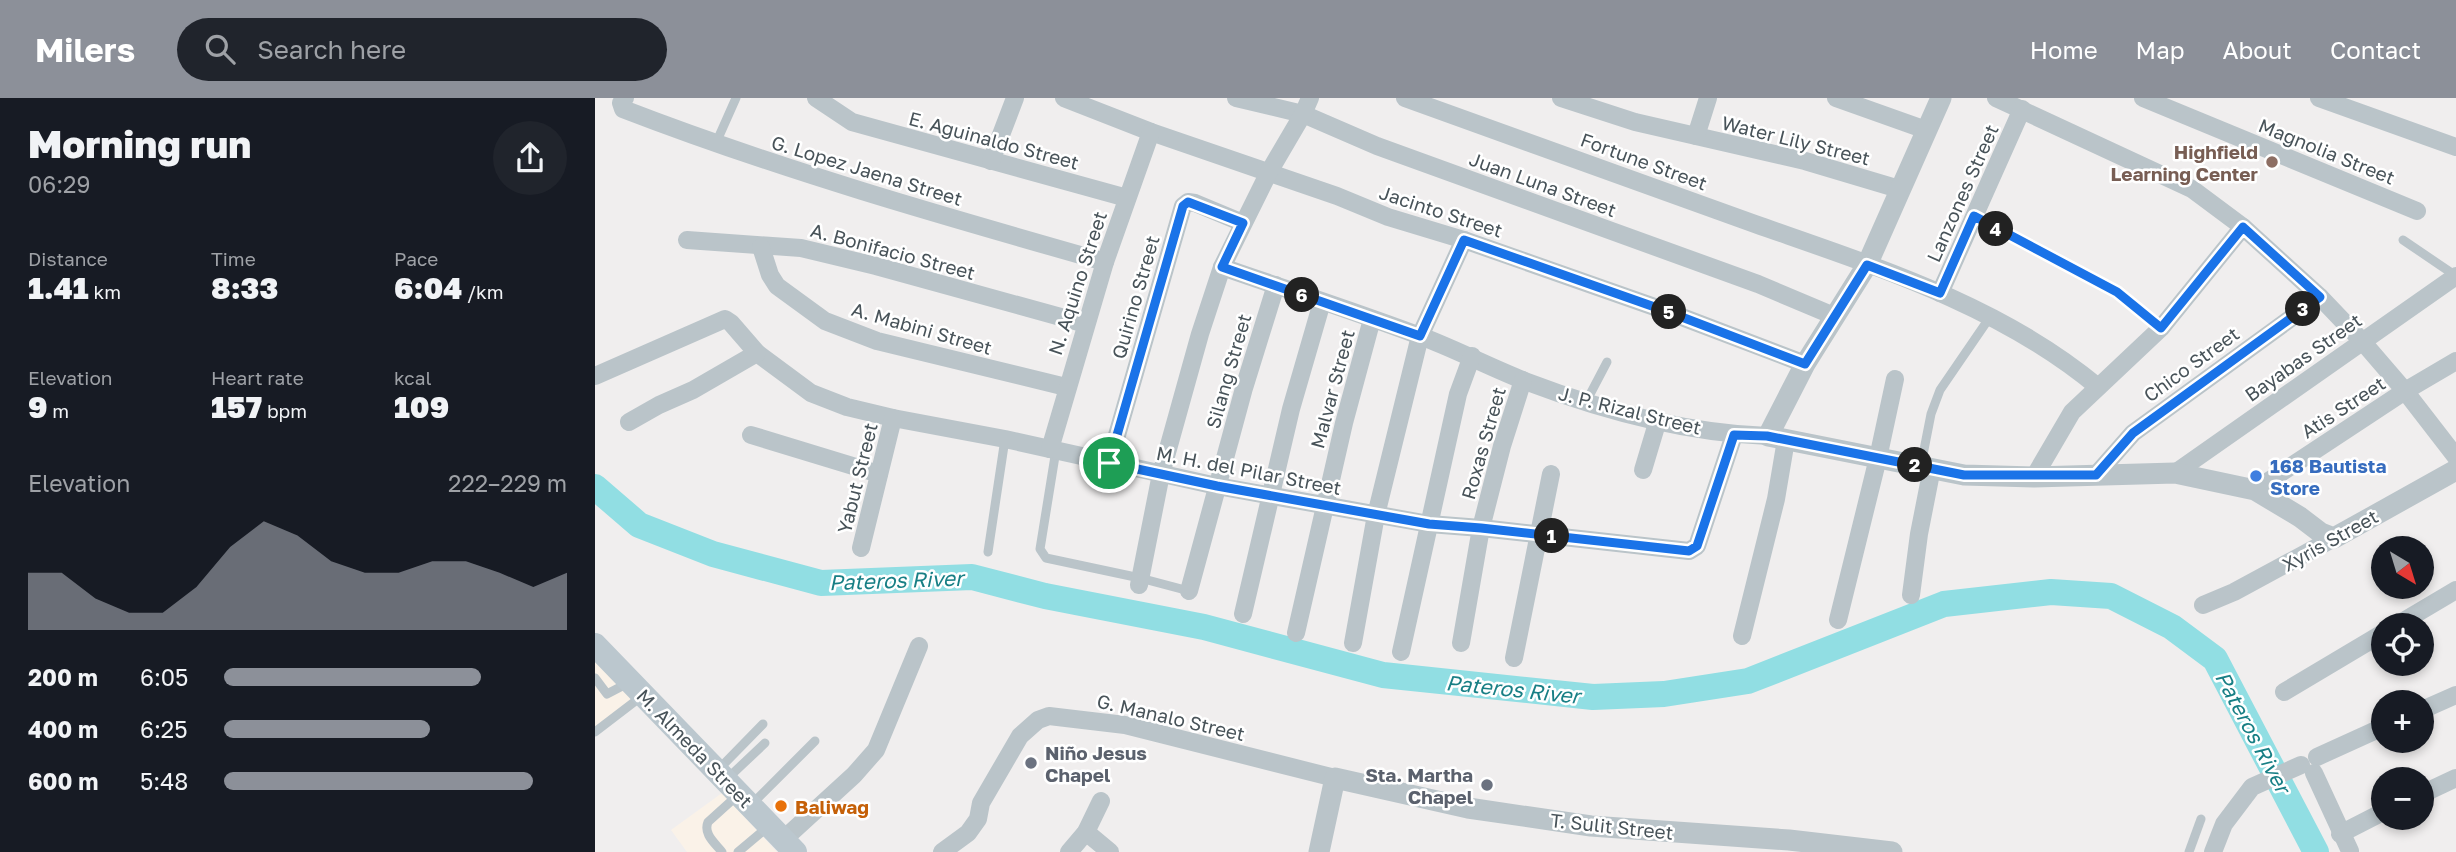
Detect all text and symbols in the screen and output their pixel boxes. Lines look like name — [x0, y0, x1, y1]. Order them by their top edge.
search box — [177, 18, 667, 81]
text: Milers — [35, 30, 135, 69]
icon: search — [201, 30, 239, 68]
text: Search here — [257, 34, 406, 65]
text: Home — [2030, 35, 2098, 64]
text: Map — [2136, 35, 2185, 64]
text: About — [2223, 35, 2292, 64]
text: Contact — [2330, 35, 2421, 64]
street label: E. Aguinaldo Street — [906, 106, 1082, 174]
street label: Water Lily Street — [1719, 110, 1873, 170]
street label: Magnolia Street — [2256, 113, 2398, 189]
text: Morning run — [28, 121, 251, 166]
button: share — [493, 121, 567, 195]
street label: Lanzones Street — [1921, 121, 2003, 265]
street label: Fortune Street — [1578, 127, 1710, 195]
street label: G. Lopez Jaena Street — [769, 130, 965, 210]
place label: Highfield Learning Center — [2110, 140, 2259, 185]
street label: Juan Luna Street — [1466, 147, 1620, 221]
marker: Highfield Learning Center — [2264, 154, 2280, 170]
text: 06:29 — [28, 170, 90, 198]
street label: Jacinto Street — [1376, 180, 1506, 242]
street label: N. Aquino Street — [1043, 208, 1111, 358]
pin: 4 — [1979, 212, 2013, 246]
text: 4 — [1990, 217, 2001, 240]
street label: A. Bonifacio Street — [808, 218, 978, 284]
street label: Quirino Street — [1106, 233, 1164, 361]
text: Distance — [28, 247, 108, 270]
text: Time — [211, 247, 256, 270]
text: Pace — [394, 247, 438, 270]
text: 1.41 — [28, 270, 89, 306]
text: 8:33 — [211, 270, 278, 306]
text: 6:04 — [394, 270, 462, 306]
pin: 6 — [1285, 278, 1319, 312]
text: km — [89, 280, 121, 303]
text: /km — [462, 280, 504, 303]
text: 6 — [1295, 283, 1308, 306]
pin: 3 — [2285, 292, 2321, 326]
pin: 5 — [1651, 294, 1687, 330]
street label: A. Mabini Street — [849, 297, 995, 359]
text: 3 — [2297, 297, 2308, 320]
text: 5 — [1663, 300, 1674, 323]
street label: Bayabas Street — [2240, 308, 2366, 406]
street label: Silang Street — [1201, 311, 1255, 431]
street label: Chico Street — [2139, 322, 2243, 406]
street label: Malvar Street — [1305, 327, 1359, 451]
text: Elevation — [28, 366, 113, 389]
text: Heart rate — [211, 366, 304, 389]
text: kcal — [394, 366, 432, 389]
street label: Atis Street — [2297, 371, 2389, 443]
street label: J. P. Rizal Street — [1556, 381, 1704, 439]
street label: Roxas Street — [1456, 384, 1510, 502]
text: 9 — [28, 389, 48, 425]
text: 157 — [211, 389, 262, 425]
text: 109 — [394, 389, 449, 425]
text: m — [48, 399, 69, 422]
text: bpm — [262, 399, 307, 422]
street label: Yabut Street — [832, 420, 882, 536]
pin — [1079, 433, 1139, 493]
street label: M. H. del Pilar Street — [1155, 441, 1343, 499]
icon: arrive — [1090, 444, 1128, 482]
pin: 2 — [1897, 448, 1933, 482]
text: 2 — [1909, 453, 1920, 476]
place label: 168 Bautista Store — [2270, 454, 2386, 499]
marker: 168 Bautista Store — [2248, 468, 2264, 484]
text: Elevation — [28, 469, 130, 497]
text: 222–229 m — [448, 469, 567, 497]
street label: Xyris Street — [2278, 504, 2382, 576]
pin: 1 — [1535, 518, 1569, 554]
text: 1 — [1547, 524, 1556, 547]
north arrow — [2371, 536, 2434, 598]
map controls — [2371, 536, 2434, 830]
water label: Pateros River — [828, 565, 966, 595]
button: locate — [2371, 613, 2434, 676]
text: 200 m — [28, 663, 98, 691]
text: 6:05 — [140, 663, 188, 691]
water label: Pateros River — [2210, 667, 2297, 800]
water label: Pateros River — [1445, 669, 1584, 709]
street label: M. Almeda Street — [632, 684, 758, 812]
street label: G. Manalo Street — [1095, 689, 1247, 745]
button: + — [2371, 690, 2434, 753]
text: 400 m — [28, 715, 98, 743]
text: 6:25 — [140, 715, 188, 743]
place label: Niño Jesus Chapel — [1045, 741, 1147, 786]
marker: Niño Jesus Chapel — [1023, 755, 1039, 771]
place label: Sta. Martha Chapel — [1365, 763, 1473, 808]
text: 600 m — [28, 767, 98, 795]
text: 5:48 — [140, 767, 188, 795]
button: − — [2371, 767, 2434, 830]
marker: Sta. Martha Chapel — [1479, 777, 1495, 793]
place label: Baliwag — [795, 795, 869, 818]
marker: Baliwag — [773, 798, 789, 814]
street label: T. Sulit Street — [1549, 808, 1675, 844]

